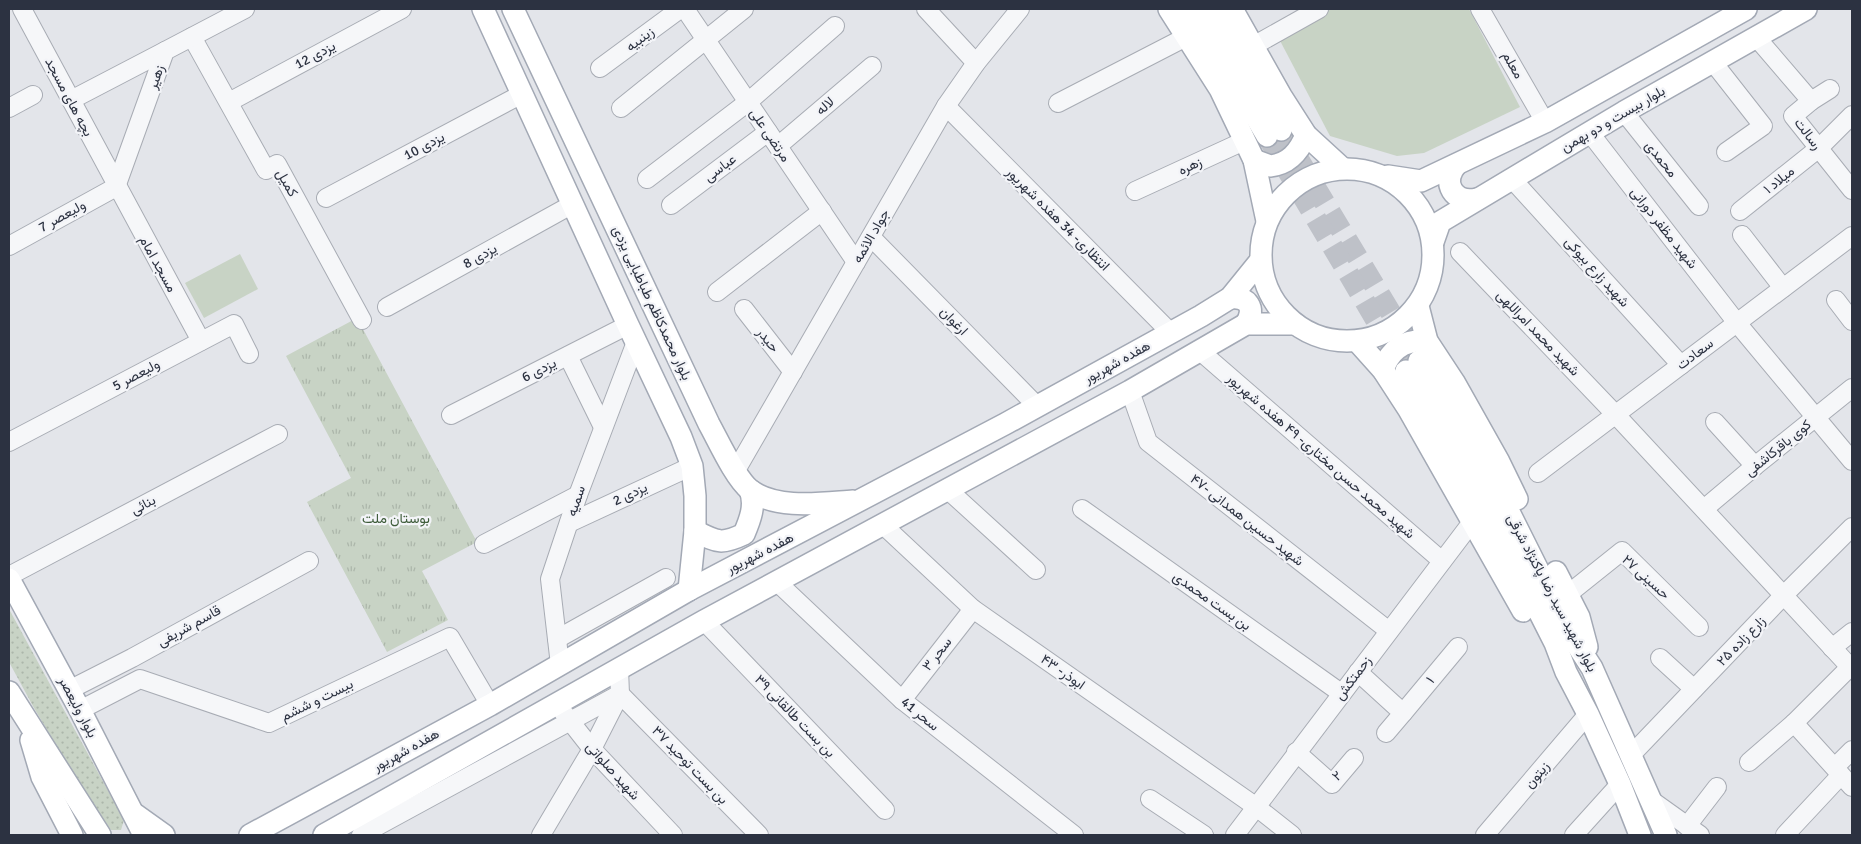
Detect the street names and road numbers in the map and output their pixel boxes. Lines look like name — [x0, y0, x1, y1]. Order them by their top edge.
street label: زینبیه — [622, 23, 658, 55]
street label: یزدی 12 — [292, 37, 339, 73]
street label: معلم — [1498, 48, 1528, 82]
street label: بچه های مسجد — [40, 55, 97, 140]
street label: زهیر — [143, 62, 168, 92]
street label: بلوار بیست و دو بهمن — [1558, 82, 1668, 156]
street label: لاله — [812, 93, 838, 119]
street label: مرتضی علی — [746, 105, 794, 165]
street label: رسالت — [1791, 115, 1826, 153]
street label: یزدی 10 — [401, 128, 448, 164]
street label: محمدی — [1641, 137, 1681, 181]
street label: عباسی — [701, 150, 739, 186]
street label: زهره — [1175, 153, 1205, 179]
street label: میلاد ۱ — [1760, 162, 1798, 198]
street label: انتظاری- 34 هفده شهریور — [1002, 163, 1113, 274]
street label: کمیل — [272, 166, 302, 200]
street label: شهید مظفر دورانی — [1627, 184, 1701, 272]
street label: ولیعصر 7 — [35, 196, 89, 236]
street label: جواد الائمه — [849, 206, 893, 266]
street label: بلوار محمدکاظم طباطبایی یزدی — [609, 223, 695, 383]
street label: مسجد امام — [136, 233, 180, 295]
street label: شهید زارع بیوکی — [1560, 233, 1633, 312]
street label: یزدی 8 — [460, 240, 500, 272]
street label: شهید محمد امراللهی — [1493, 287, 1583, 379]
street label: ارغوان — [936, 303, 972, 339]
street label: حیدر — [752, 323, 783, 356]
street label: سعادت — [1673, 335, 1717, 373]
street label: هفده شهریور — [1080, 337, 1153, 388]
street label: یزدی 6 — [519, 354, 559, 386]
street label: ولیعصر 5 — [109, 355, 163, 395]
street label: شهید محمد حسن مختاری- ۴۹ هفده شهریور — [1223, 369, 1418, 542]
street label: کوی باقرکاشفی — [1741, 416, 1815, 480]
street label: شهید حسین همدانی -۴۷ — [1187, 470, 1307, 570]
street label: یزدی 2 — [610, 479, 650, 509]
street label: سمیه — [563, 483, 589, 519]
street label: بنائی — [128, 491, 158, 519]
street label: بلوار شهید سید رضا پاکنژاد شرقی — [1502, 511, 1601, 675]
street label: هفده شهریور — [723, 529, 797, 578]
street label: حسینی ۲۷ — [1618, 551, 1674, 603]
street label: بن بست محمدی — [1170, 568, 1254, 634]
street label: قاسم شریفی — [154, 602, 224, 650]
street label: زارع زاده ۲۵ — [1713, 612, 1770, 671]
street label: سحر ۳ — [919, 634, 955, 674]
street label: ابوذر- ۴۳ — [1038, 651, 1088, 693]
street label: زحمتکش — [1331, 652, 1375, 703]
street label: بن‌ بست طالقانی ۳۹ — [751, 671, 839, 761]
street label: بلوار ولیعصر — [54, 673, 101, 740]
street label: ۱ — [1422, 673, 1438, 687]
street label: بیست و ششم — [278, 675, 356, 725]
street label: سحر 41 — [897, 693, 943, 735]
street label: بن بست توحید ۳۷ — [648, 722, 732, 808]
street label: هفده شهریور — [369, 725, 442, 776]
street label: شهید صلواتی — [582, 738, 644, 804]
street label: زیتون — [1521, 758, 1553, 792]
street label: ۲ — [1329, 767, 1345, 785]

